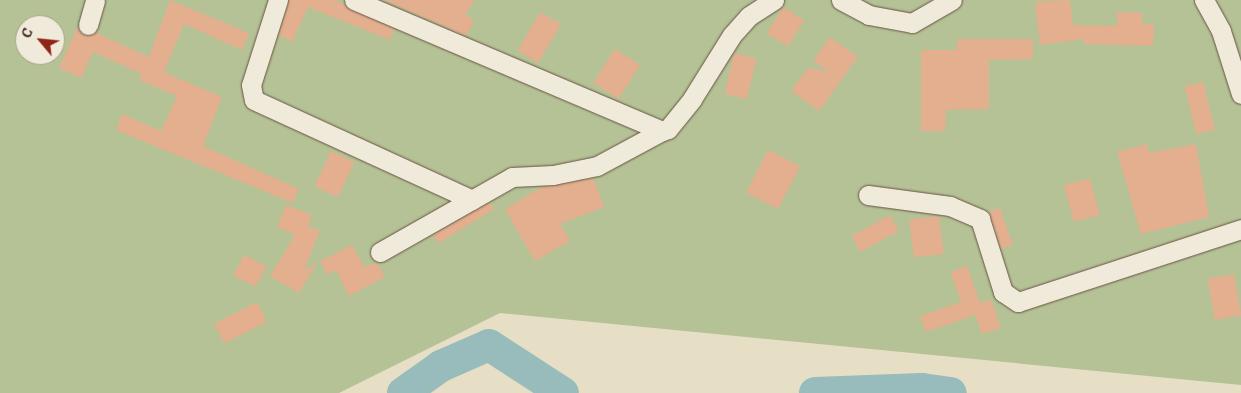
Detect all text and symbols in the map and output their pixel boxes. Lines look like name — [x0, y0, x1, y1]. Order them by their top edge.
north arrow — [15, 15, 65, 65]
text: С — [17, 25, 38, 41]

